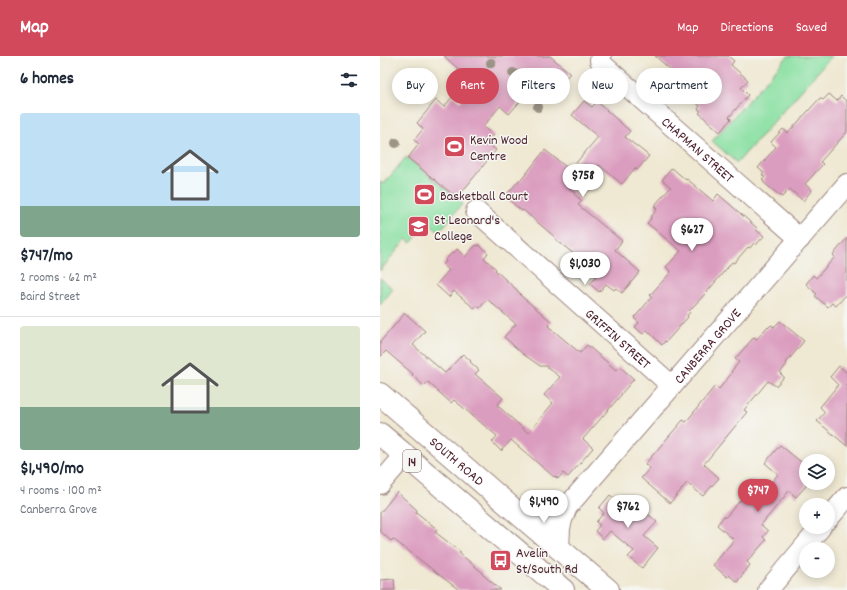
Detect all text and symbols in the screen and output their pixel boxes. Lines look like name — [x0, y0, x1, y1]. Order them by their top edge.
text: Map — [20, 15, 49, 42]
text: Map — [677, 18, 699, 38]
text: Directions — [721, 18, 774, 38]
text: Saved — [796, 18, 827, 38]
text: 6 homes — [20, 68, 74, 92]
chip: Buy — [392, 68, 438, 104]
chip: Rent — [446, 68, 499, 104]
chip: Filters — [507, 68, 570, 104]
chip: New — [578, 68, 628, 104]
chip: Apartment — [636, 68, 722, 104]
icon: filters — [338, 69, 360, 91]
street label: CHAPMAN STREET — [656, 113, 738, 189]
place label: Kevin Wood Centre — [470, 131, 528, 167]
sports icon: Kevin Wood Centre — [442, 134, 468, 160]
icon: home — [154, 139, 226, 211]
pin: $758 — [559, 164, 607, 198]
text: $758 — [572, 167, 594, 186]
sports icon: Basketball Court — [411, 182, 437, 208]
place label: Basketball Court — [440, 187, 528, 207]
place label: St Leonard's College — [434, 211, 500, 247]
school or university icon: St Leonard's College — [406, 214, 432, 240]
pin: $627 — [668, 218, 716, 252]
text: $627 — [680, 221, 704, 240]
text: $747/mo — [20, 245, 73, 269]
pin: $1,030 — [552, 252, 618, 286]
text: $1,030 — [569, 255, 601, 274]
text: 2 rooms · 62 m² — [20, 269, 97, 288]
text: Baird Street — [20, 288, 80, 307]
street label: CANBERRA GROVE — [670, 304, 747, 389]
street label: GRIFFIN STREET — [580, 305, 655, 375]
icon: home — [154, 352, 226, 424]
street label: SOUTH ROAD — [424, 433, 488, 492]
road number: 14 — [403, 450, 421, 472]
map controls — [799, 454, 835, 578]
button: layers — [799, 454, 835, 490]
text: $1,490/mo — [20, 458, 84, 482]
pin: $747 — [734, 479, 782, 513]
text: 4 rooms · 100 m² — [20, 482, 102, 501]
text: $747 — [747, 482, 769, 501]
pin: $1,490 — [511, 490, 577, 524]
text: $1,490 — [529, 493, 559, 512]
pin: $762 — [604, 495, 652, 529]
text: $762 — [616, 498, 640, 517]
button: + — [799, 498, 835, 534]
text: Canberra Grove — [20, 501, 97, 520]
button: − — [799, 542, 835, 578]
place label: Avelin St/South Rd — [516, 544, 578, 580]
bus stop icon: Avelin St/South Rd — [488, 547, 514, 573]

